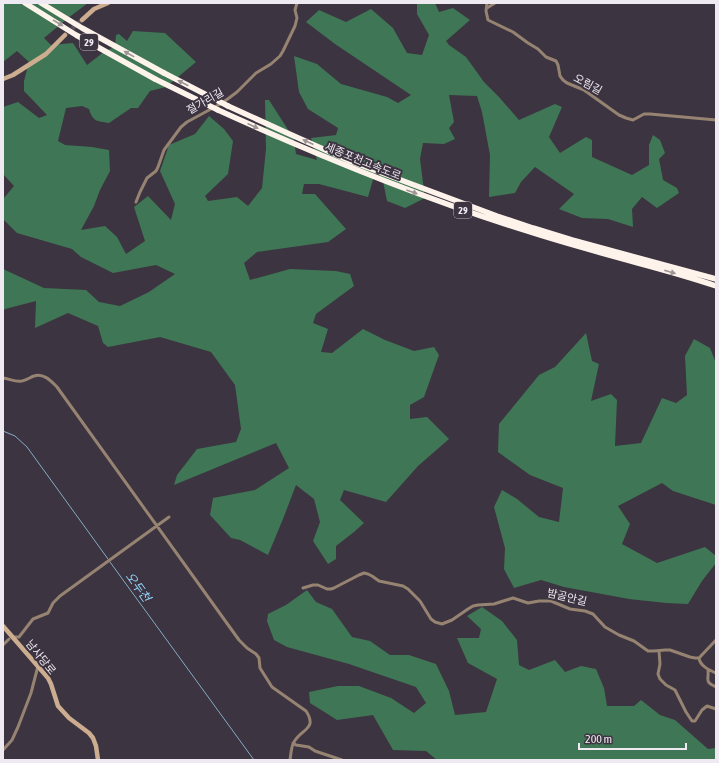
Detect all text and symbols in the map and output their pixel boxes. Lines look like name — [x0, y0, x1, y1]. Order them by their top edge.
one-way arrow — [52, 20, 64, 27]
road number: 29 — [80, 34, 98, 50]
one-way arrow — [124, 51, 135, 58]
street label: 오림길 — [572, 71, 604, 97]
one-way arrow — [178, 80, 189, 86]
street label: 절가리길 — [184, 86, 226, 116]
one-way arrow — [248, 123, 259, 129]
one-way arrow — [301, 139, 313, 145]
street label: 세종포천고속도로 — [323, 140, 403, 182]
one-way arrow — [407, 189, 419, 195]
road number: 29 — [454, 202, 472, 218]
one-way arrow — [664, 269, 676, 275]
water label: 오두천 — [123, 569, 155, 606]
street label: 밤골안길 — [546, 587, 588, 607]
street label: 남사당로 — [24, 637, 58, 677]
scale bar — [579, 725, 686, 751]
text: 200 m — [585, 732, 612, 746]

